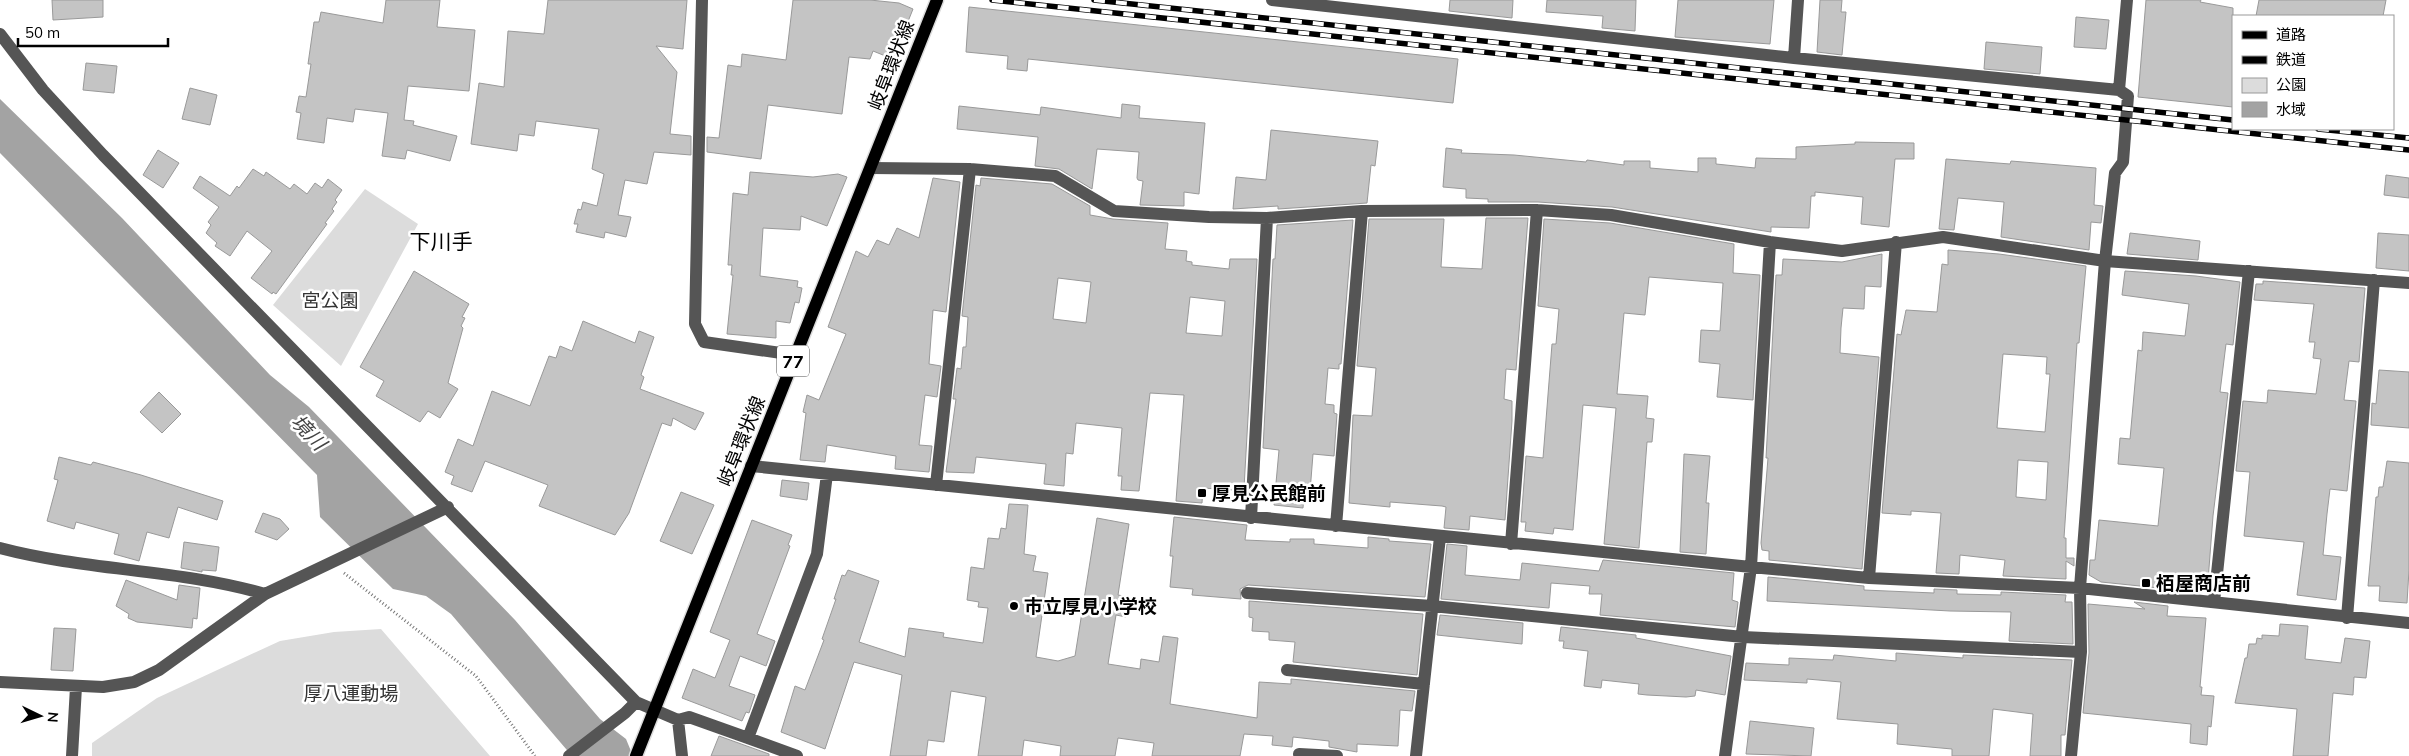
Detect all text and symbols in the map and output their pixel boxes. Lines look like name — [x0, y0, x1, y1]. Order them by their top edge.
scale bar — [18, 15, 168, 47]
legend — [2232, 15, 2394, 130]
street label: 岐阜環状線 — [863, 16, 919, 114]
text: 50 m — [25, 23, 60, 42]
text: 道路 — [2276, 25, 2306, 44]
text: 鉄道 — [2276, 50, 2306, 69]
text: 公園 — [2276, 75, 2306, 94]
text: 水域 — [2276, 100, 2306, 119]
district label: 下川手 — [410, 228, 473, 254]
park label: 宮公園 — [301, 288, 359, 312]
road number: 77 — [777, 346, 809, 376]
street label: 岐阜環状線 — [712, 392, 770, 490]
water label: 境川 — [286, 409, 333, 457]
place label: 厚見公民館前 — [1212, 481, 1326, 505]
marker: 厚見公民館前 — [1196, 487, 1208, 499]
place label: 栢屋商店前 — [2156, 571, 2251, 595]
marker: 栢屋商店前 — [2140, 577, 2152, 589]
place label: 市立厚見小学校 — [1024, 594, 1157, 618]
marker: 市立厚見小学校 — [1008, 600, 1020, 612]
park label: 厚八運動場 — [303, 681, 399, 705]
north arrow — [15, 691, 65, 741]
text: N — [44, 711, 62, 723]

